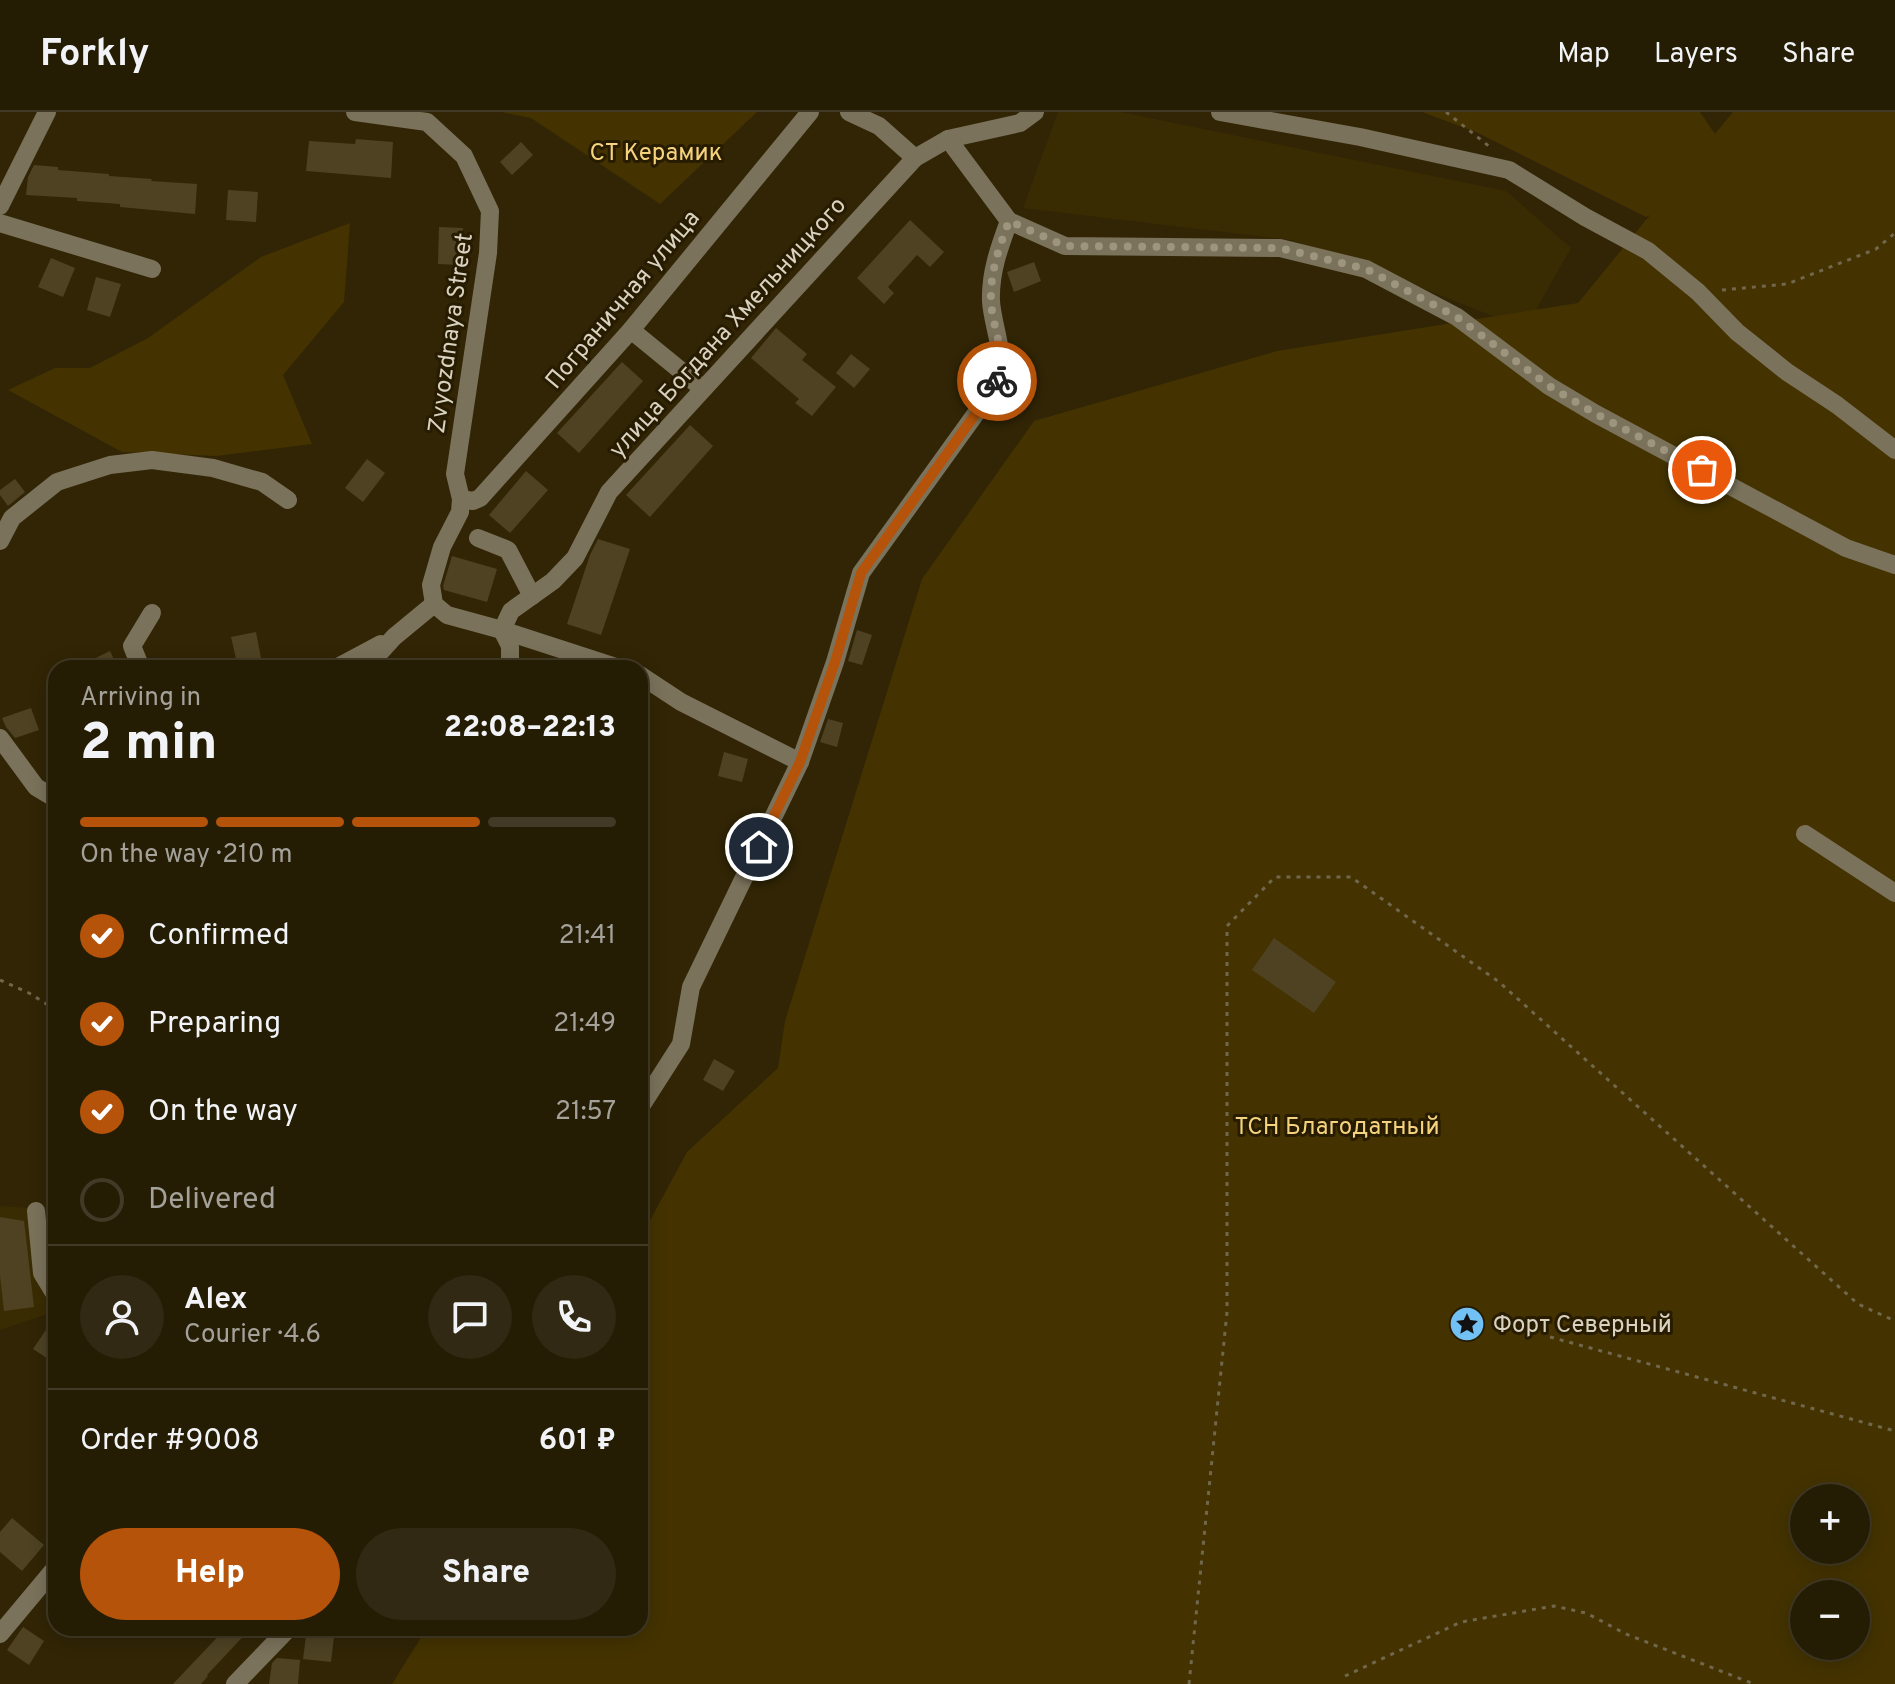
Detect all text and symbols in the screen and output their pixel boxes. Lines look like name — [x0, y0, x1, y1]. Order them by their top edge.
text: Forkly — [40, 31, 150, 80]
text: Map — [1557, 37, 1610, 73]
text: Layers — [1654, 37, 1738, 73]
text: Share — [1782, 37, 1855, 73]
park label: СТ Керамик — [590, 139, 723, 169]
street label: улица Богдана Хмельницкого — [603, 192, 854, 465]
street label: Пограничная улица — [540, 205, 707, 396]
street label: Zvyozdnaya Street — [423, 231, 481, 435]
courier — [957, 341, 1037, 421]
icon: bike — [975, 359, 1019, 403]
pin — [1668, 436, 1736, 504]
icon: bag — [1680, 448, 1724, 492]
text: Arriving in — [80, 682, 201, 715]
text: 22:08–22:13 — [444, 710, 616, 747]
text: 2 min — [80, 712, 218, 778]
pin — [725, 813, 793, 881]
icon: home — [737, 825, 781, 869]
text: On the way · 210 m — [80, 839, 293, 872]
icon: check — [80, 914, 124, 958]
text: Confirmed — [148, 918, 290, 955]
text: 21:41 — [559, 920, 616, 953]
icon: check — [80, 1002, 124, 1046]
text: Preparing — [148, 1006, 281, 1043]
text: 21:49 — [553, 1008, 616, 1041]
icon: check — [80, 1090, 124, 1134]
text: On the way — [148, 1094, 298, 1131]
text: 21:57 — [555, 1096, 616, 1129]
park label: ТСН Благодатный — [1234, 1113, 1440, 1143]
text: Delivered — [148, 1182, 276, 1219]
button: person — [80, 1275, 164, 1359]
button: chat — [428, 1275, 512, 1359]
button: phone — [532, 1275, 616, 1359]
text: Alex — [184, 1282, 248, 1319]
place icon: Форт Северный — [1448, 1305, 1486, 1343]
place label: Форт Северный — [1493, 1311, 1672, 1341]
text: Courier · 4.6 — [184, 1319, 321, 1352]
text: Order #9008 — [80, 1423, 260, 1460]
text: 601 ₽ — [539, 1423, 616, 1460]
map controls — [1790, 1484, 1870, 1660]
button: + — [1790, 1484, 1870, 1564]
button: Help — [80, 1528, 340, 1620]
button: Share — [356, 1528, 616, 1620]
button: − — [1790, 1580, 1870, 1660]

